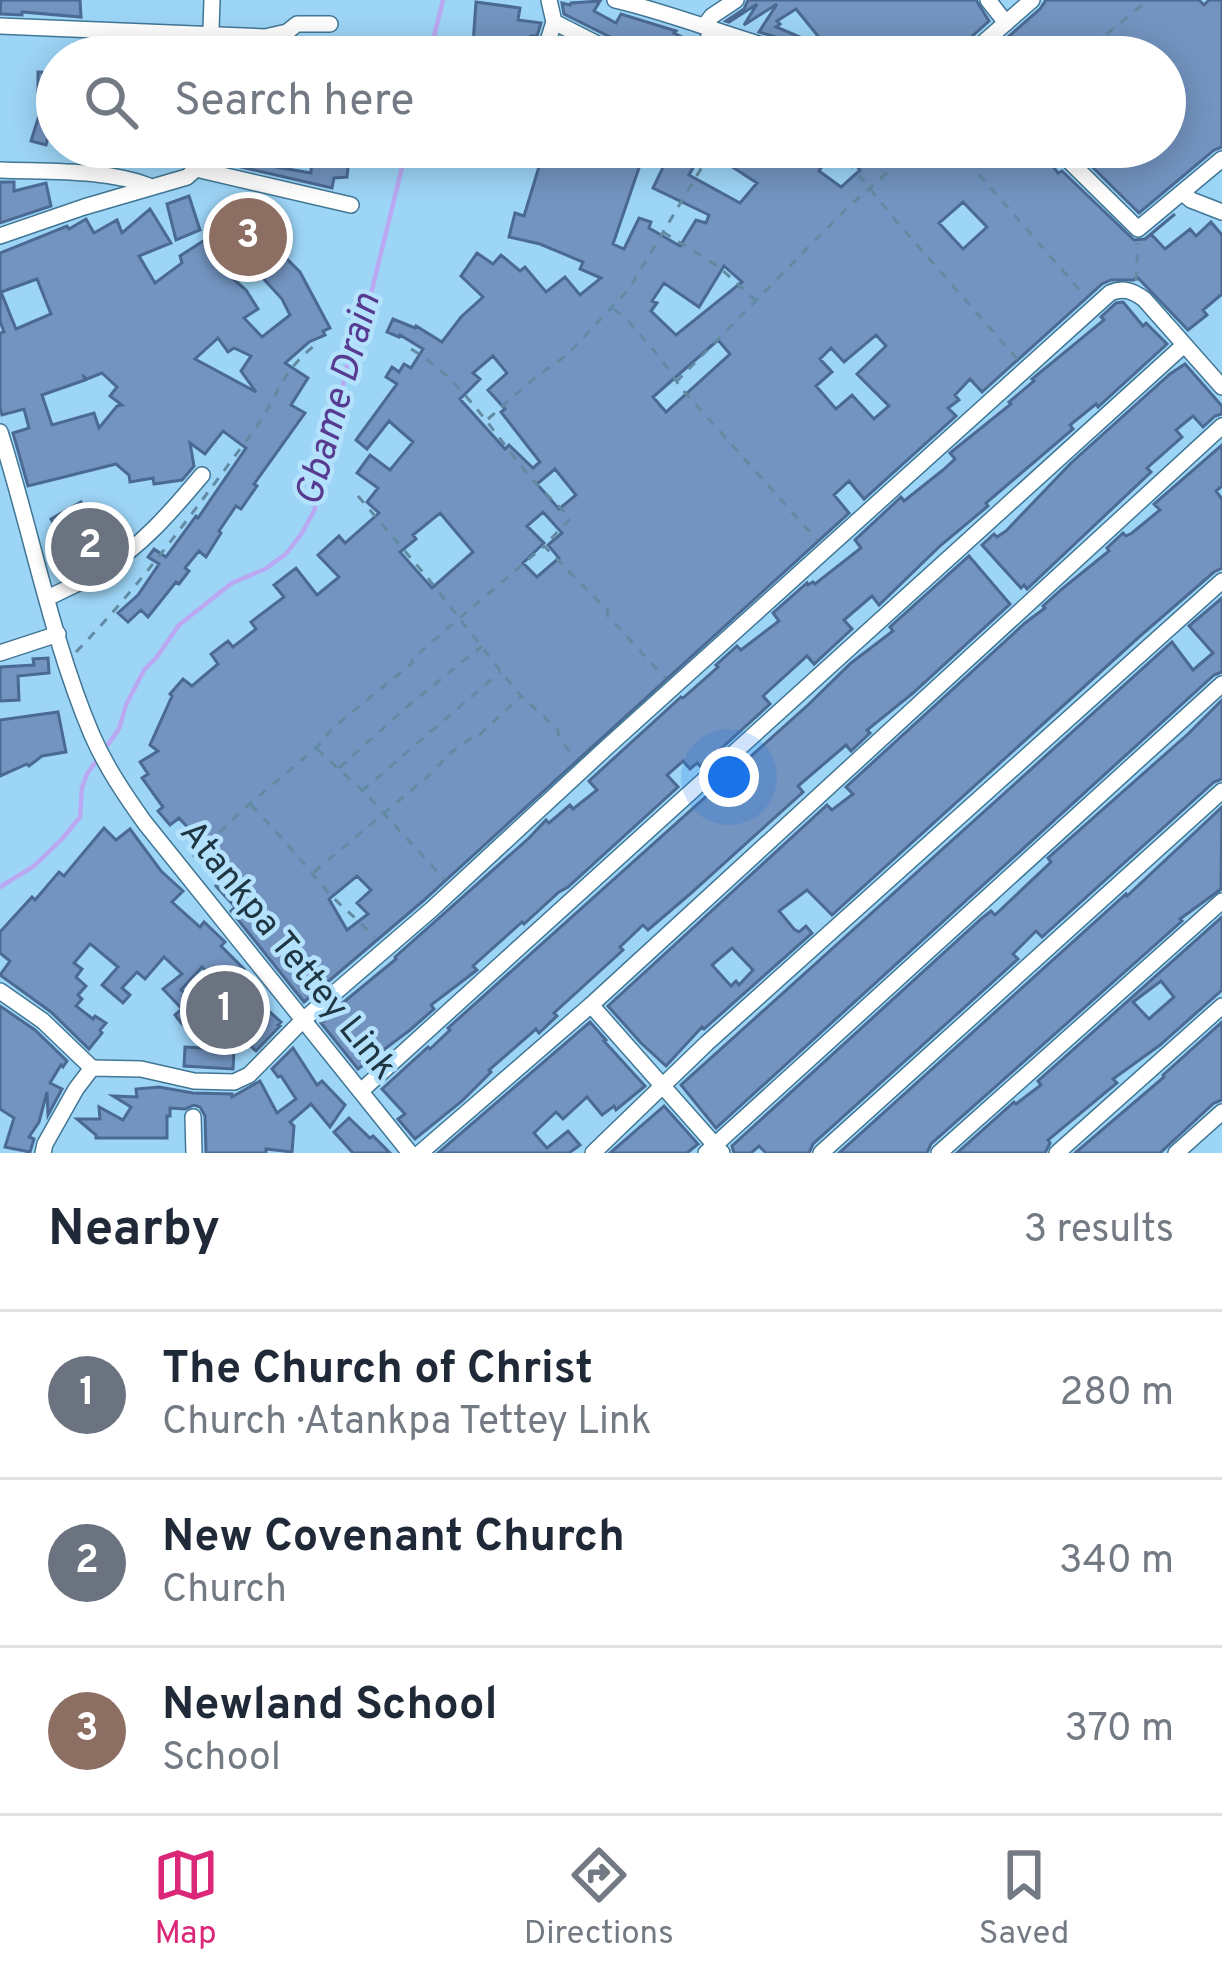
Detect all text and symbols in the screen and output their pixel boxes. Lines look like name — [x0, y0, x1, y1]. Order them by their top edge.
search box — [36, 36, 1186, 168]
icon: search — [78, 69, 144, 135]
text: Search here — [174, 74, 414, 131]
pin: 3 — [209, 192, 287, 282]
water label: Gbame Drain — [286, 288, 394, 512]
pin: 2 — [51, 502, 129, 592]
your location — [699, 747, 759, 807]
street label: Atankpa Tettey Link — [168, 812, 406, 1090]
pin: 1 — [186, 965, 264, 1055]
text: Nearby — [48, 1199, 220, 1264]
text: 3 results — [1024, 1207, 1174, 1256]
text: The Church of Christ — [162, 1342, 593, 1399]
text: 1 — [79, 1370, 95, 1419]
text: 280 m — [1059, 1370, 1174, 1419]
text: Church · Atankpa Tettey Link — [162, 1399, 652, 1448]
text: New Covenant Church — [162, 1510, 625, 1567]
text: 2 — [75, 1538, 99, 1587]
text: 340 m — [1059, 1538, 1174, 1587]
text: Church — [162, 1567, 287, 1616]
text: Newland School — [162, 1678, 498, 1735]
text: 3 — [75, 1706, 99, 1755]
text: 370 m — [1064, 1706, 1174, 1755]
text: School — [162, 1735, 281, 1784]
tab: Map — [153, 1842, 219, 1956]
tab: Directions — [524, 1842, 674, 1956]
tab: Saved — [979, 1842, 1069, 1956]

